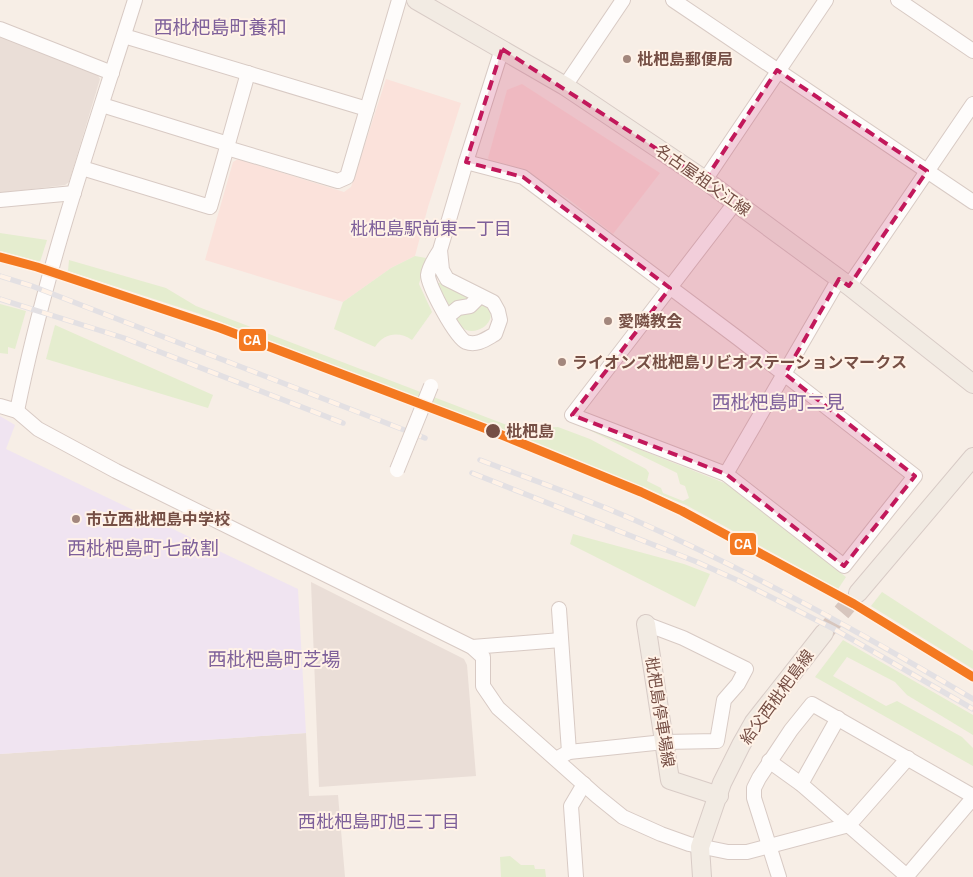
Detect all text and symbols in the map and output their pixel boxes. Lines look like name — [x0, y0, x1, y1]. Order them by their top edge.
district label: 西枇杷島町養和 — [153, 15, 287, 40]
place label: 枇杷島郵便局 — [637, 49, 733, 70]
marker: 枇杷島郵便局 — [621, 53, 633, 65]
street label: 名古屋祖父江線 — [651, 139, 755, 221]
district label: 枇杷島駅前東一丁目 — [350, 217, 512, 240]
place label: 愛隣教会 — [618, 311, 682, 332]
marker: 愛隣教会 — [602, 315, 614, 327]
line badge: CA — [238, 328, 267, 352]
text: CA — [243, 331, 261, 349]
place label: ライオンズ枇杷島リビオステーションマークス — [572, 352, 907, 373]
marker: ライオンズ枇杷島リビオステーションマークス — [556, 356, 568, 368]
district label: 西枇杷島町二見 — [711, 390, 845, 415]
place label: 枇杷島 — [506, 421, 554, 442]
marker: 枇杷島 — [484, 422, 502, 440]
place label: 市立西枇杷島中学校 — [86, 509, 230, 530]
marker: 市立西枇杷島中学校 — [70, 513, 82, 525]
line badge: CA — [729, 532, 757, 556]
text: CA — [734, 535, 752, 553]
district label: 西枇杷島町七畝割 — [67, 536, 219, 561]
street label: 給父西枇杷島線 — [736, 646, 818, 748]
district label: 西枇杷島町芝場 — [207, 647, 341, 672]
street label: 枇杷島停車場線 — [641, 655, 679, 769]
district label: 西枇杷島町旭三丁目 — [298, 810, 460, 833]

